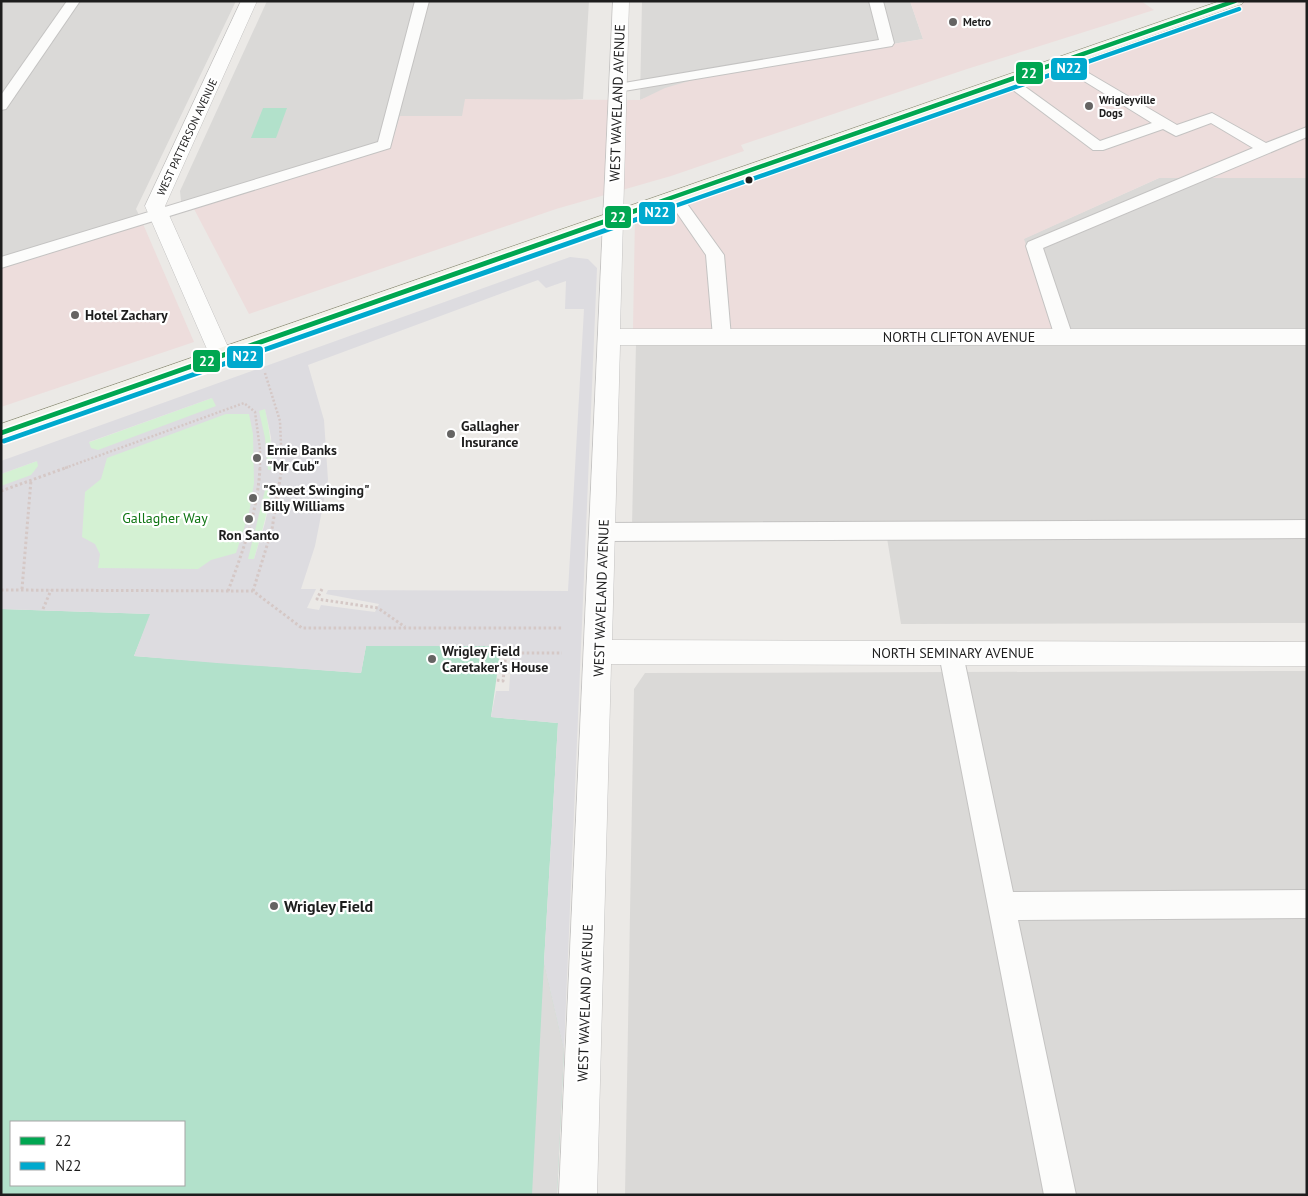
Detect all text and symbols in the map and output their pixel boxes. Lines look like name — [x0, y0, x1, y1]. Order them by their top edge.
place label: Metro — [963, 15, 991, 29]
marker: Metro — [947, 16, 959, 28]
street label: WEST WAVELAND AVENUE — [605, 24, 629, 182]
line badge: N22 — [1050, 57, 1088, 81]
text: N22 — [1056, 59, 1082, 77]
line badge: 22 — [1015, 61, 1044, 85]
text: 22 — [1021, 64, 1037, 82]
street label: WEST PATTERSON AVENUE — [154, 76, 220, 198]
place label: Wrigleyville Dogs — [1099, 93, 1156, 120]
marker: Wrigleyville Dogs — [1083, 100, 1095, 112]
unlabelled marker — [744, 175, 754, 185]
line badge: N22 — [638, 201, 676, 225]
text: N22 — [644, 203, 670, 221]
line badge: 22 — [604, 205, 632, 229]
text: 22 — [610, 208, 626, 226]
place label: Hotel Zachary — [85, 306, 168, 324]
marker: Hotel Zachary — [69, 309, 81, 321]
street label: NORTH CLIFTON AVENUE — [883, 328, 1035, 346]
line badge: N22 — [226, 345, 264, 369]
text: N22 — [232, 347, 258, 365]
line badge: 22 — [192, 349, 221, 373]
text: 22 — [199, 352, 215, 370]
place label: Gallagher Insurance — [461, 417, 519, 451]
marker: Gallagher Insurance — [445, 428, 457, 440]
place label: Ernie Banks "Mr Cub" — [267, 441, 337, 475]
marker: Ernie Banks "Mr Cub" — [251, 452, 263, 464]
place label: "Sweet Swinging" Billy Williams — [263, 481, 370, 515]
marker: "Sweet Swinging" Billy Williams — [247, 492, 259, 504]
park label: Gallagher Way — [122, 509, 208, 527]
marker: Ron Santo — [243, 513, 255, 525]
street label: WEST WAVELAND AVENUE — [589, 519, 613, 677]
place label: Ron Santo — [219, 526, 280, 544]
place label: Wrigley Field Caretaker's House — [442, 642, 548, 676]
street label: NORTH SEMINARY AVENUE — [872, 644, 1034, 662]
marker: Wrigley Field Caretaker's House — [426, 653, 438, 665]
place label: Wrigley Field — [284, 896, 373, 916]
marker: Wrigley Field — [268, 900, 280, 912]
street label: WEST WAVELAND AVENUE — [573, 924, 597, 1082]
legend — [10, 1121, 185, 1186]
text: 22 — [55, 1131, 71, 1150]
text: N22 — [55, 1156, 81, 1175]

